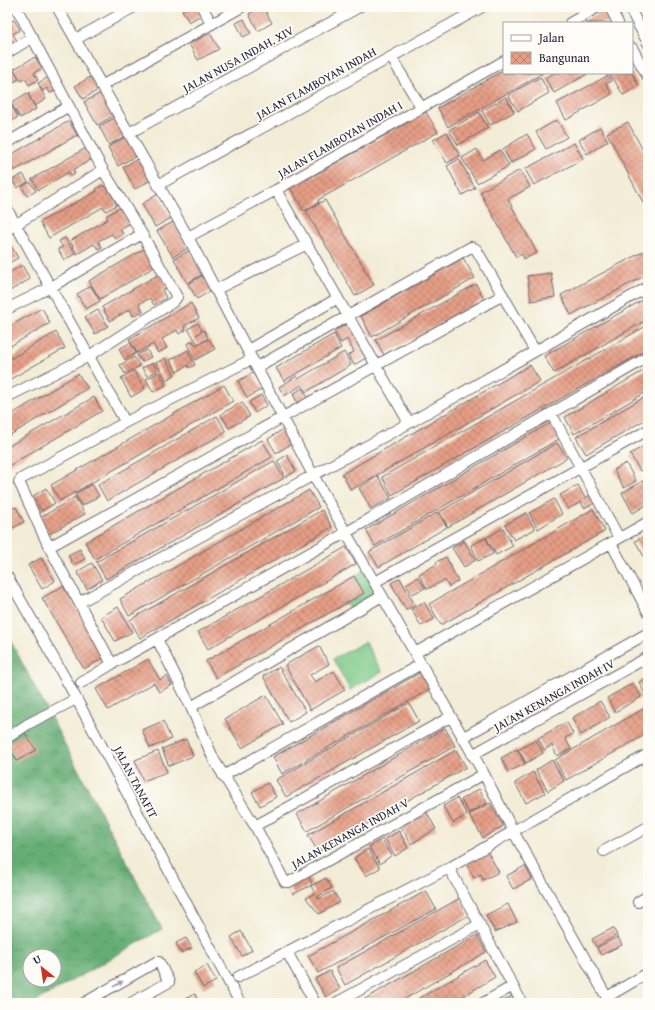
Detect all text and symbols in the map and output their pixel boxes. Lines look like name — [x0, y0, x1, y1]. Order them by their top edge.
street label: JALAN NUSA INDAH. XIV — [178, 21, 297, 98]
legend — [503, 22, 633, 74]
text: Jalan — [537, 29, 564, 46]
street label: JALAN FLAMBOYAN INDAH — [251, 43, 379, 124]
text: Bangunan — [539, 49, 590, 66]
street label: JALAN FLAMBOYAN INDAH I — [273, 96, 406, 183]
street label: JALAN KENANGA INDAH IV — [489, 655, 618, 736]
street label: JALAN TANAFIT — [109, 741, 162, 821]
street label: JALAN KENANGA INDAH V — [286, 793, 412, 873]
north arrow — [22, 948, 62, 988]
text: U — [30, 950, 45, 968]
one-way arrow — [112, 980, 124, 987]

